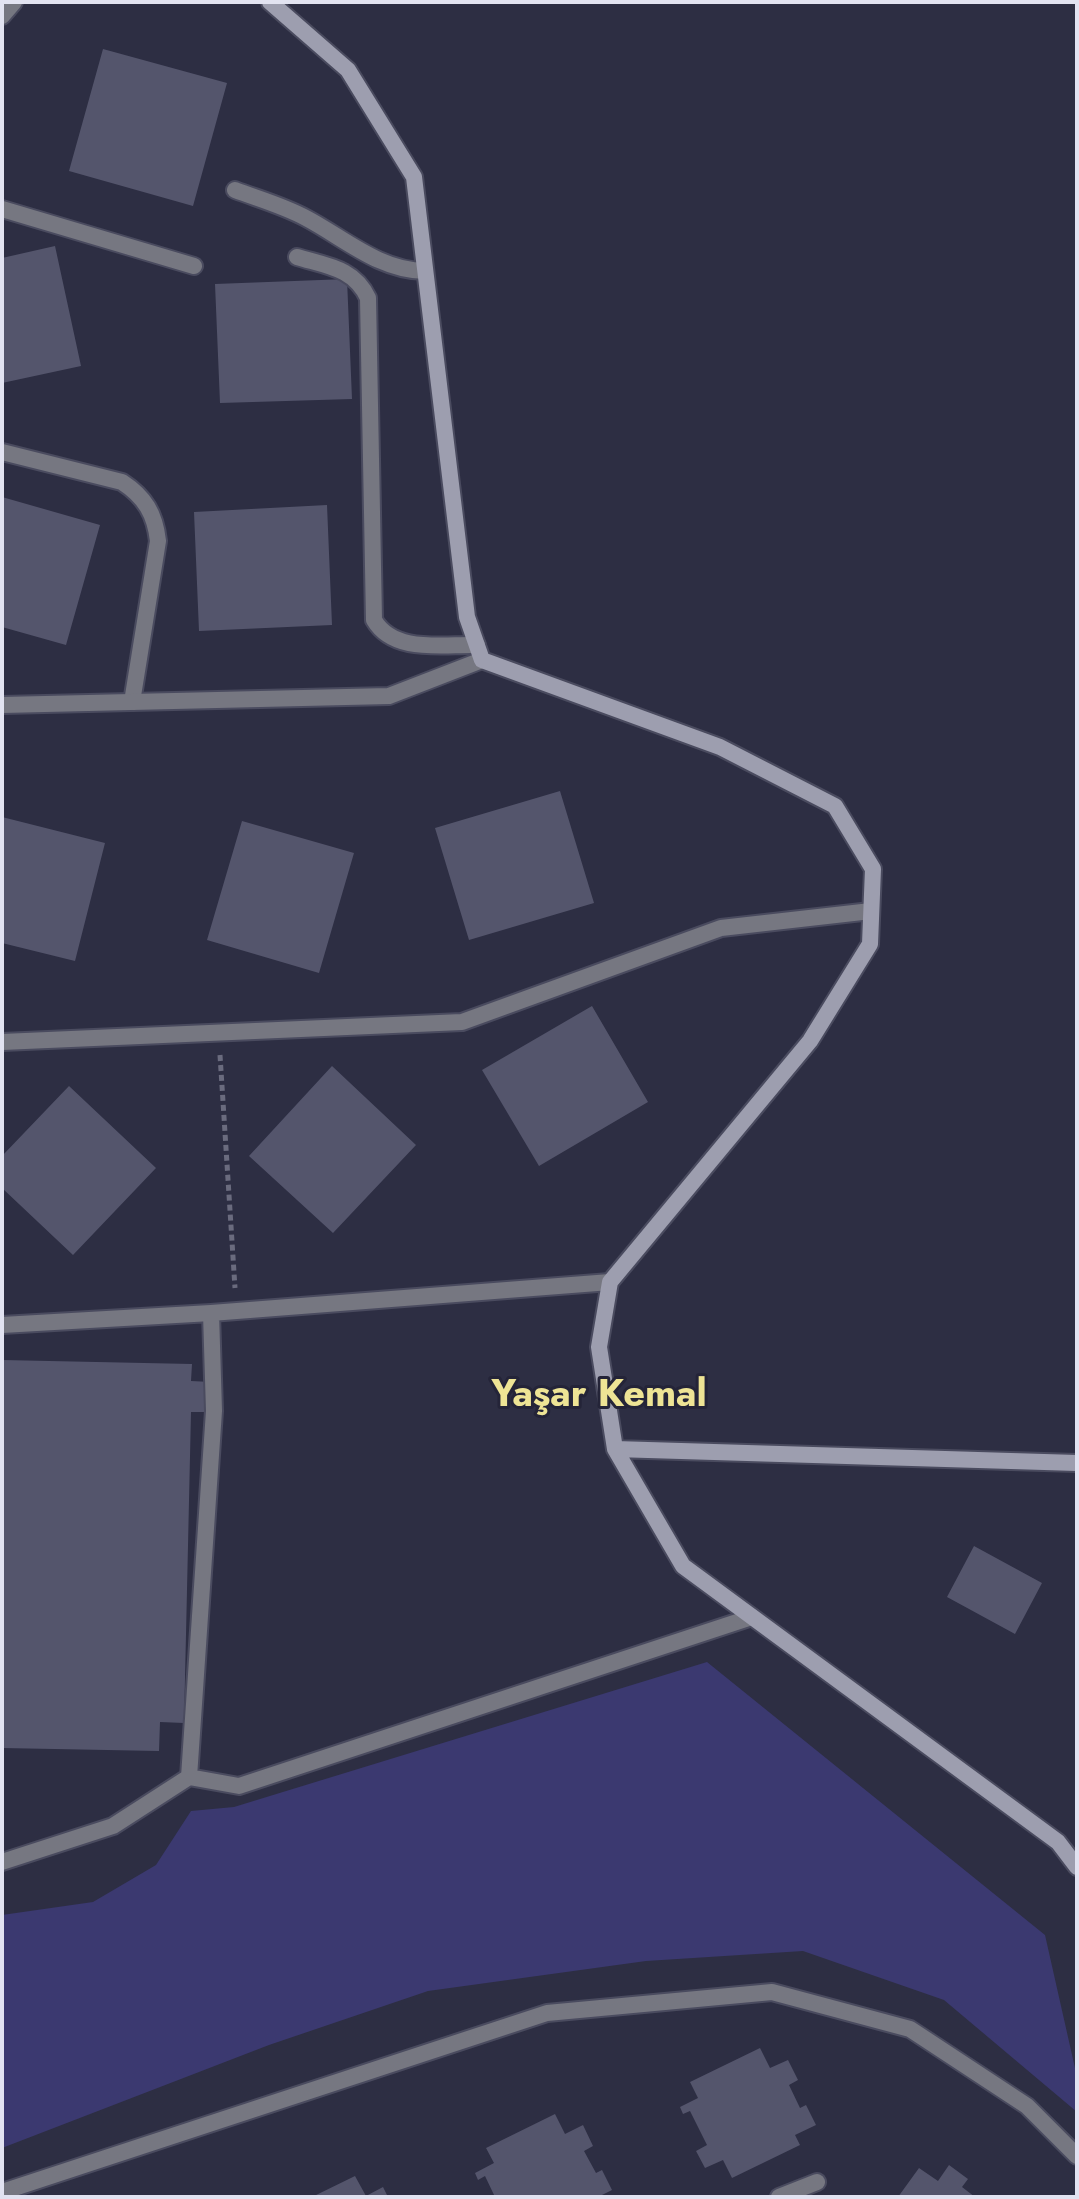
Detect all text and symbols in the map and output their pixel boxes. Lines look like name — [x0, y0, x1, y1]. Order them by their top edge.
district label: Yaşar Kemal — [491, 1374, 707, 1420]

